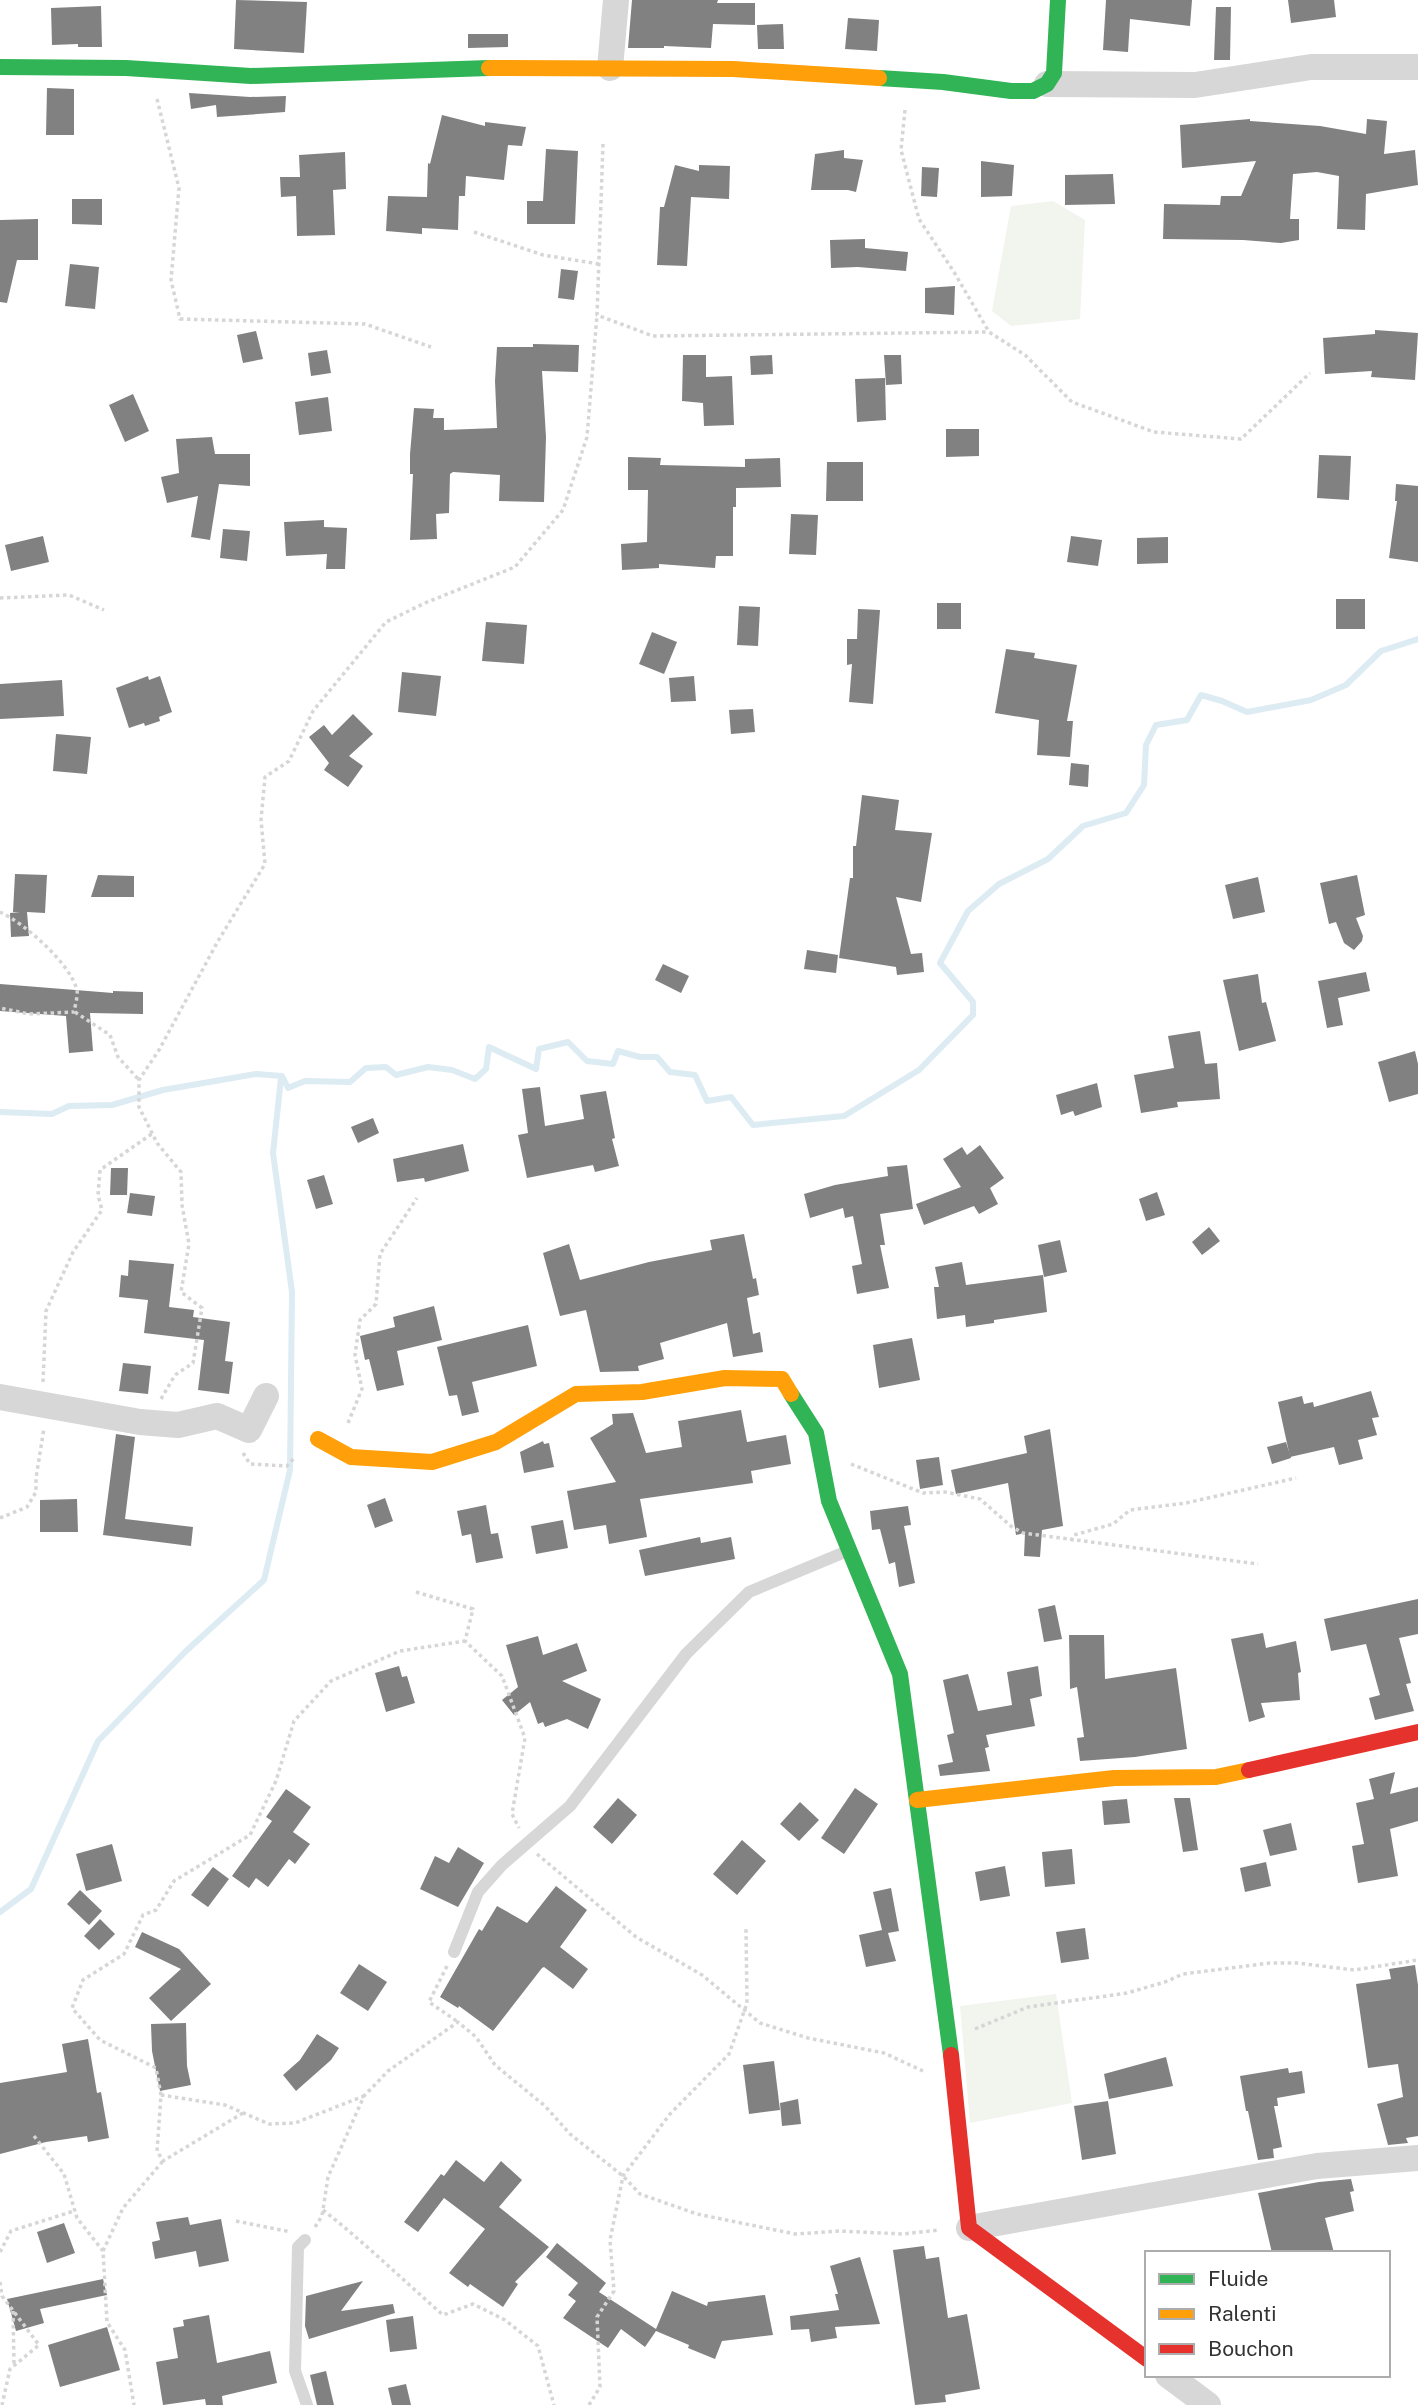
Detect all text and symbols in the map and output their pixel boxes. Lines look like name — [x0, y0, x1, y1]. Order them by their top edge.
legend — [1145, 2251, 1390, 2377]
text: Fluide — [1208, 2266, 1268, 2291]
text: Ralenti — [1208, 2301, 1276, 2326]
text: Bouchon — [1208, 2336, 1294, 2361]

